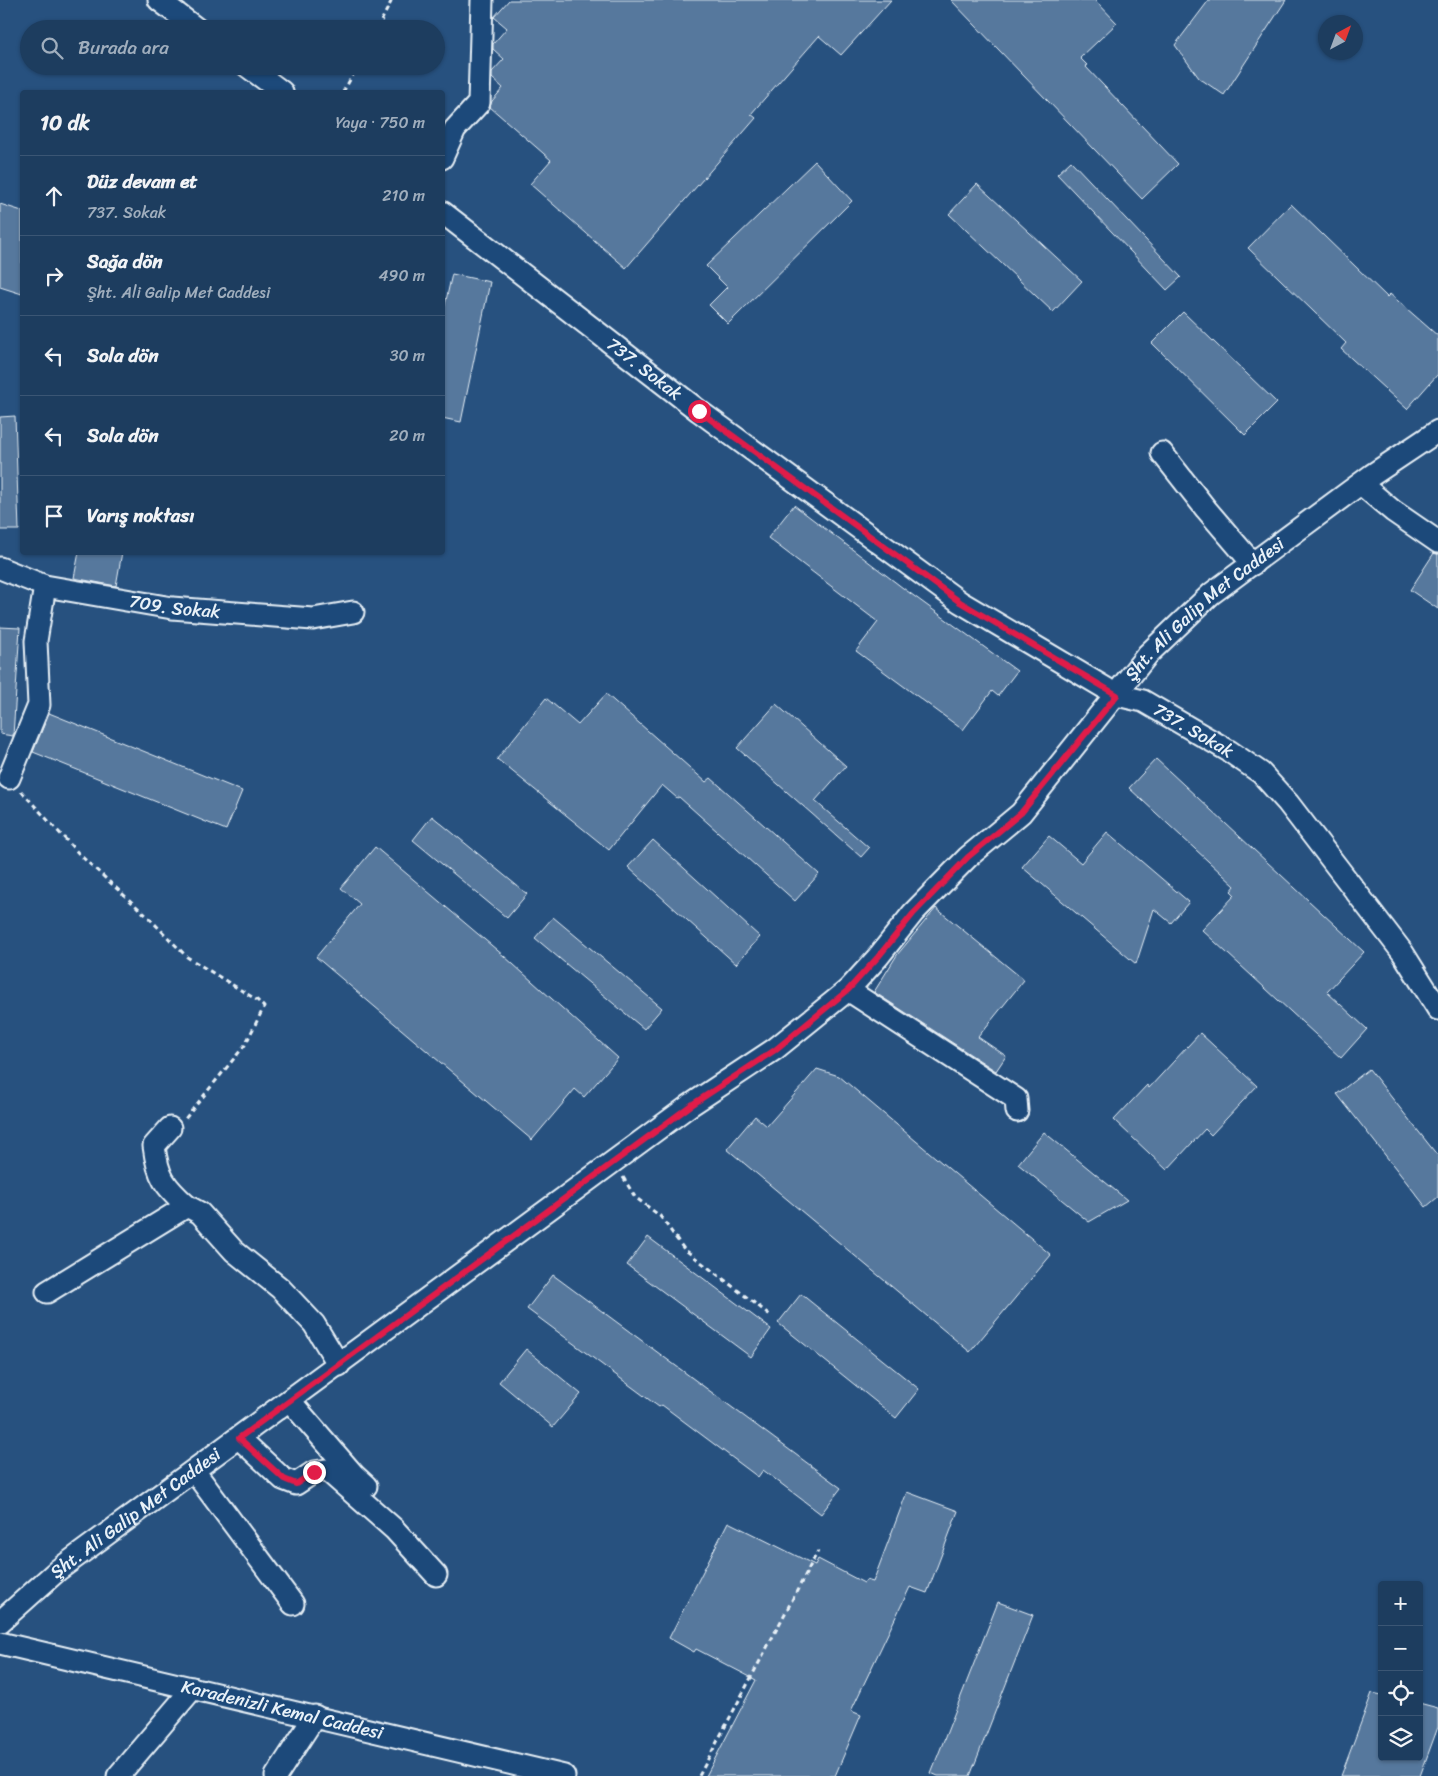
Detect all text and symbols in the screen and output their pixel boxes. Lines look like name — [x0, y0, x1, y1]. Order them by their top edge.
north arrow — [1318, 15, 1363, 60]
search box — [20, 20, 445, 75]
text: Burada ara — [78, 31, 169, 64]
icon: search — [38, 34, 66, 62]
text: 10 dk — [40, 104, 90, 142]
text: Yaya · 750 m — [335, 108, 425, 137]
text: Düz devam et — [87, 165, 198, 198]
text: 210 m — [382, 181, 425, 210]
icon: ahead — [40, 182, 68, 210]
text: 737. Sokak — [87, 198, 166, 227]
text: Sağa dön — [87, 245, 162, 278]
text: 490 m — [379, 261, 425, 290]
icon: right — [40, 262, 68, 290]
text: Şht. Ali Galip Met Caddesi — [87, 278, 270, 307]
street label: 737. Sokak — [599, 329, 690, 409]
text: Sola dön — [87, 339, 158, 372]
text: 30 m — [390, 341, 425, 370]
icon: left — [40, 342, 68, 370]
route start — [688, 400, 711, 423]
text: Sola dön — [87, 419, 158, 452]
text: 20 m — [389, 421, 425, 450]
icon: left — [40, 422, 68, 450]
text: Varış noktası — [87, 499, 194, 532]
icon: arrive — [40, 502, 68, 530]
street label: Şht. Ali Galip Met Caddesi — [1116, 528, 1292, 688]
street label: 709. Sokak — [127, 585, 222, 628]
street label: 737. Sokak — [1147, 694, 1240, 767]
street label: Şht. Ali Galip Met Caddesi — [42, 1438, 229, 1587]
route end — [303, 1461, 326, 1484]
map controls — [1378, 1581, 1423, 1761]
button: + — [1378, 1581, 1423, 1626]
button: − — [1378, 1626, 1423, 1671]
street label: Karadenizli Kemal Caddesi — [178, 1670, 387, 1749]
button: locate — [1378, 1671, 1423, 1716]
button: layers — [1378, 1716, 1423, 1761]

